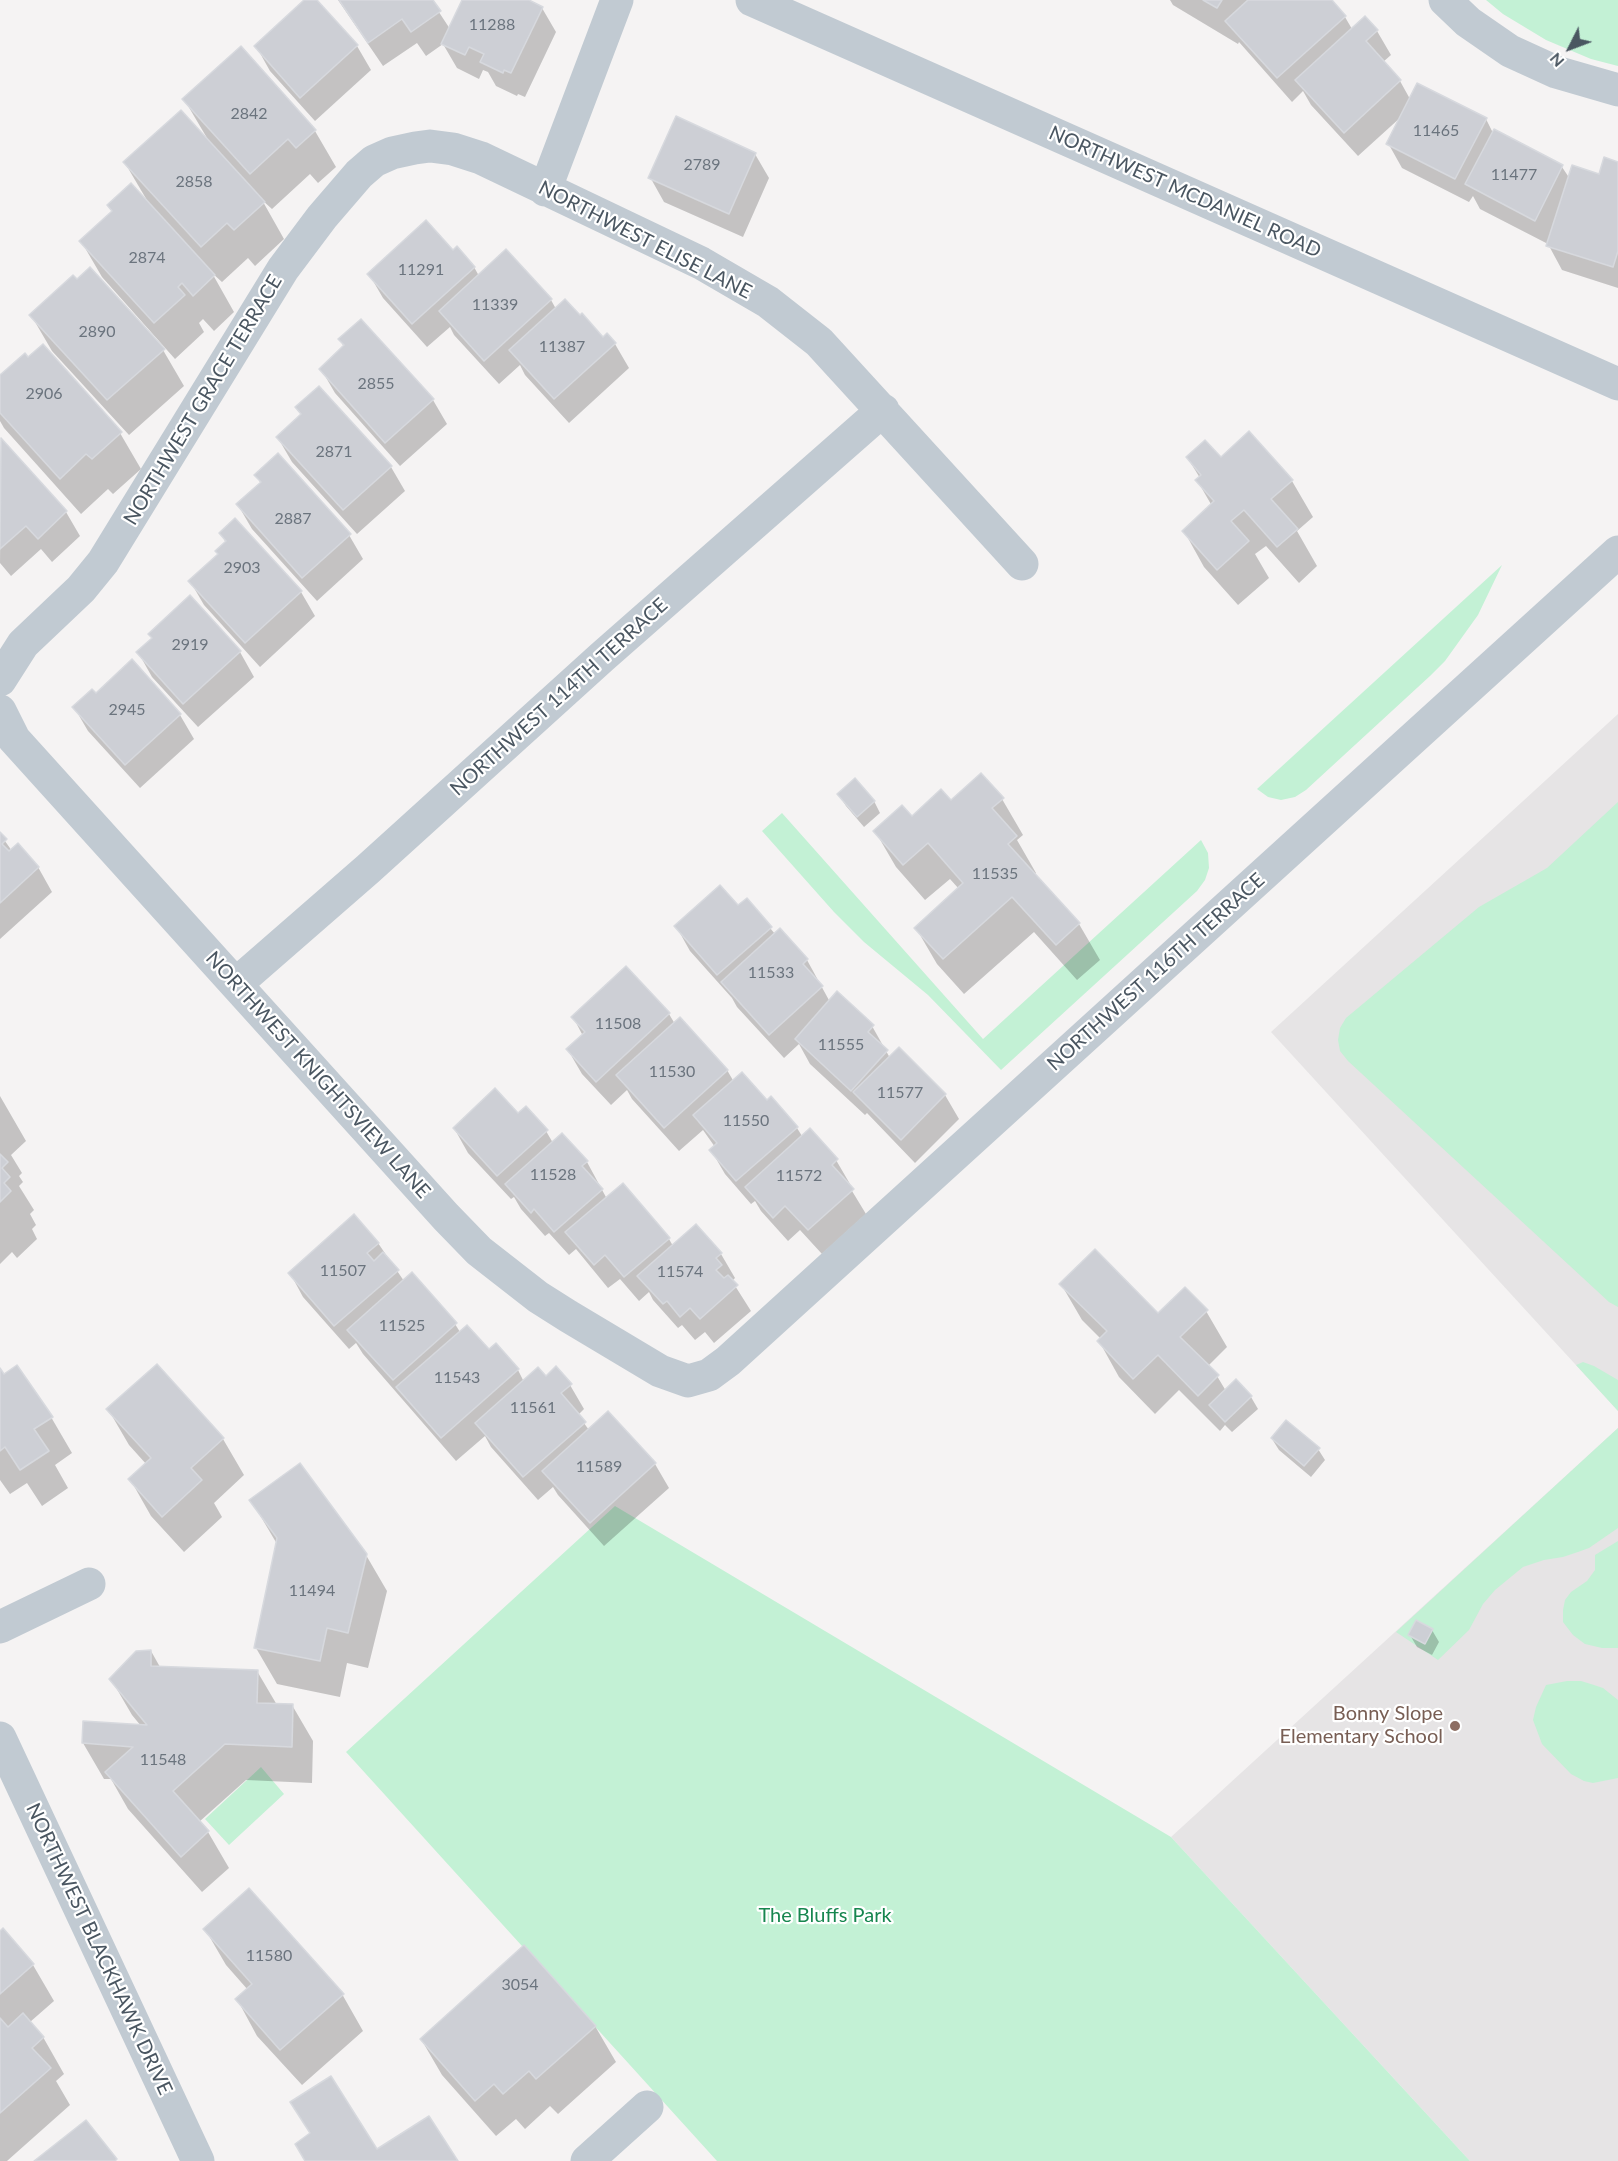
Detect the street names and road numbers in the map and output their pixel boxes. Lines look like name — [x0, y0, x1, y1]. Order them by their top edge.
street label: NORTHWEST MCDANIEL ROAD — [1045, 121, 1325, 263]
street label: NORTHWEST ELISE LANE — [534, 176, 756, 304]
street label: NORTHWEST GRACE TERRACE — [119, 271, 287, 529]
street label: NORTHWEST 114TH TERRACE — [445, 593, 673, 801]
street label: NORTHWEST 116TH TERRACE — [1042, 868, 1270, 1076]
street label: NORTHWEST KNIGHTSVIEW LANE — [201, 947, 435, 1203]
street label: NORTHWEST BLACKHAWK DRIVE — [21, 1799, 177, 2099]

